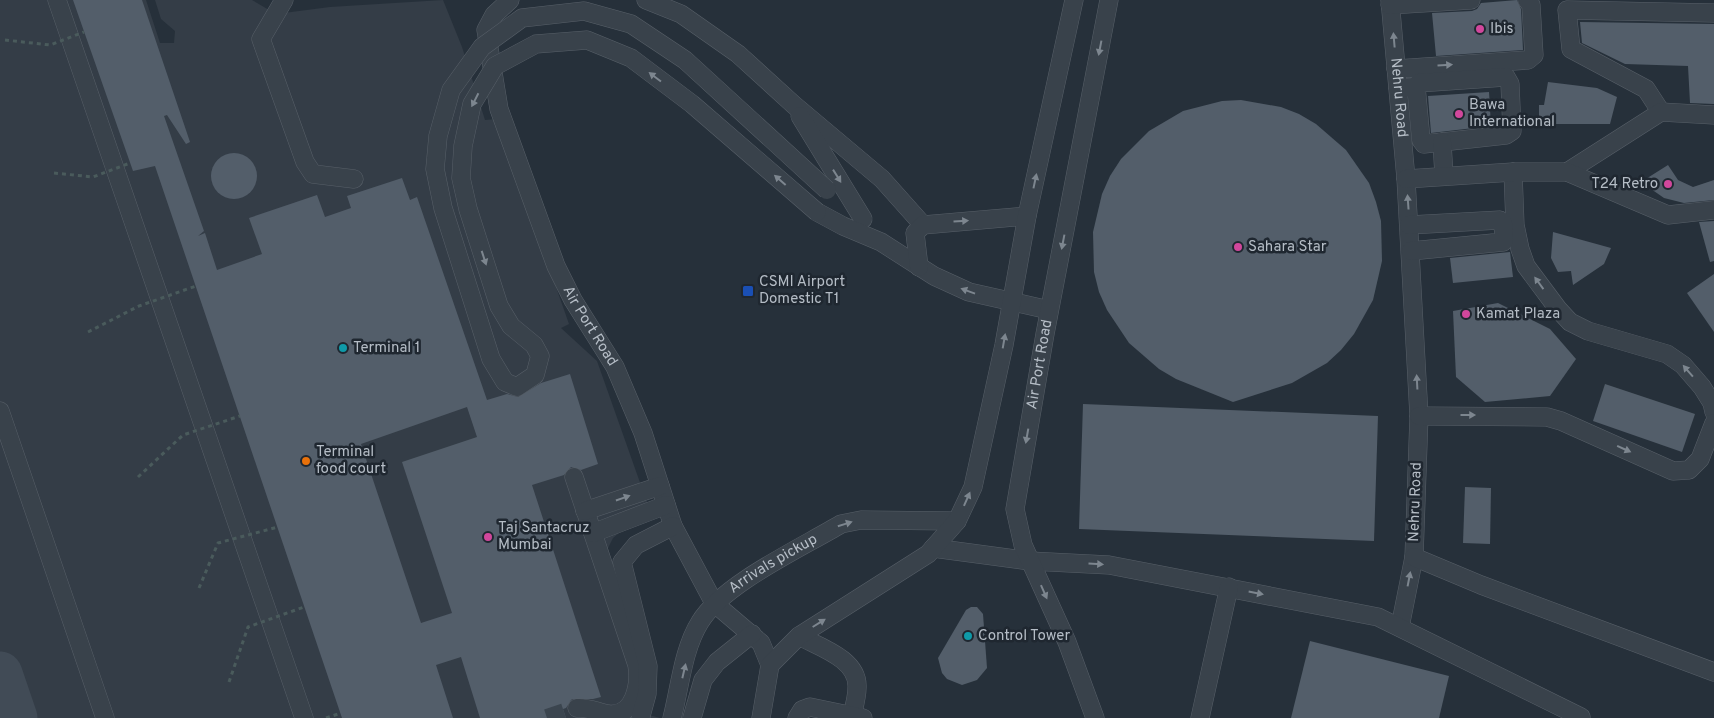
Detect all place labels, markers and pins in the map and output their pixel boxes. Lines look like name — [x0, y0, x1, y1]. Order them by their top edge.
place label: Ibis — [1490, 20, 1514, 39]
marker: Ibis — [1474, 23, 1486, 35]
place label: Bawa International — [1469, 96, 1555, 132]
marker: Bawa International — [1453, 108, 1465, 120]
place label: T24 Retro — [1591, 175, 1658, 194]
marker: T24 Retro — [1662, 178, 1674, 190]
place label: Sahara Star — [1248, 238, 1327, 257]
marker: Sahara Star — [1232, 241, 1244, 253]
place label: CSMI Airport Domestic T1 — [759, 273, 845, 309]
marker: CSMI Airport Domestic T1 — [741, 284, 755, 298]
place label: Kamat Plaza — [1476, 305, 1560, 324]
marker: Kamat Plaza — [1460, 308, 1472, 320]
place label: Terminal 1 — [353, 339, 420, 358]
marker: Terminal 1 — [337, 342, 349, 354]
place label: Terminal food court — [316, 443, 386, 479]
marker: Terminal food court — [300, 455, 312, 467]
place label: Taj Santacruz Mumbai — [498, 519, 590, 555]
marker: Taj Santacruz Mumbai — [482, 531, 494, 543]
place label: Control Tower — [978, 627, 1070, 646]
marker: Control Tower — [962, 630, 974, 642]

